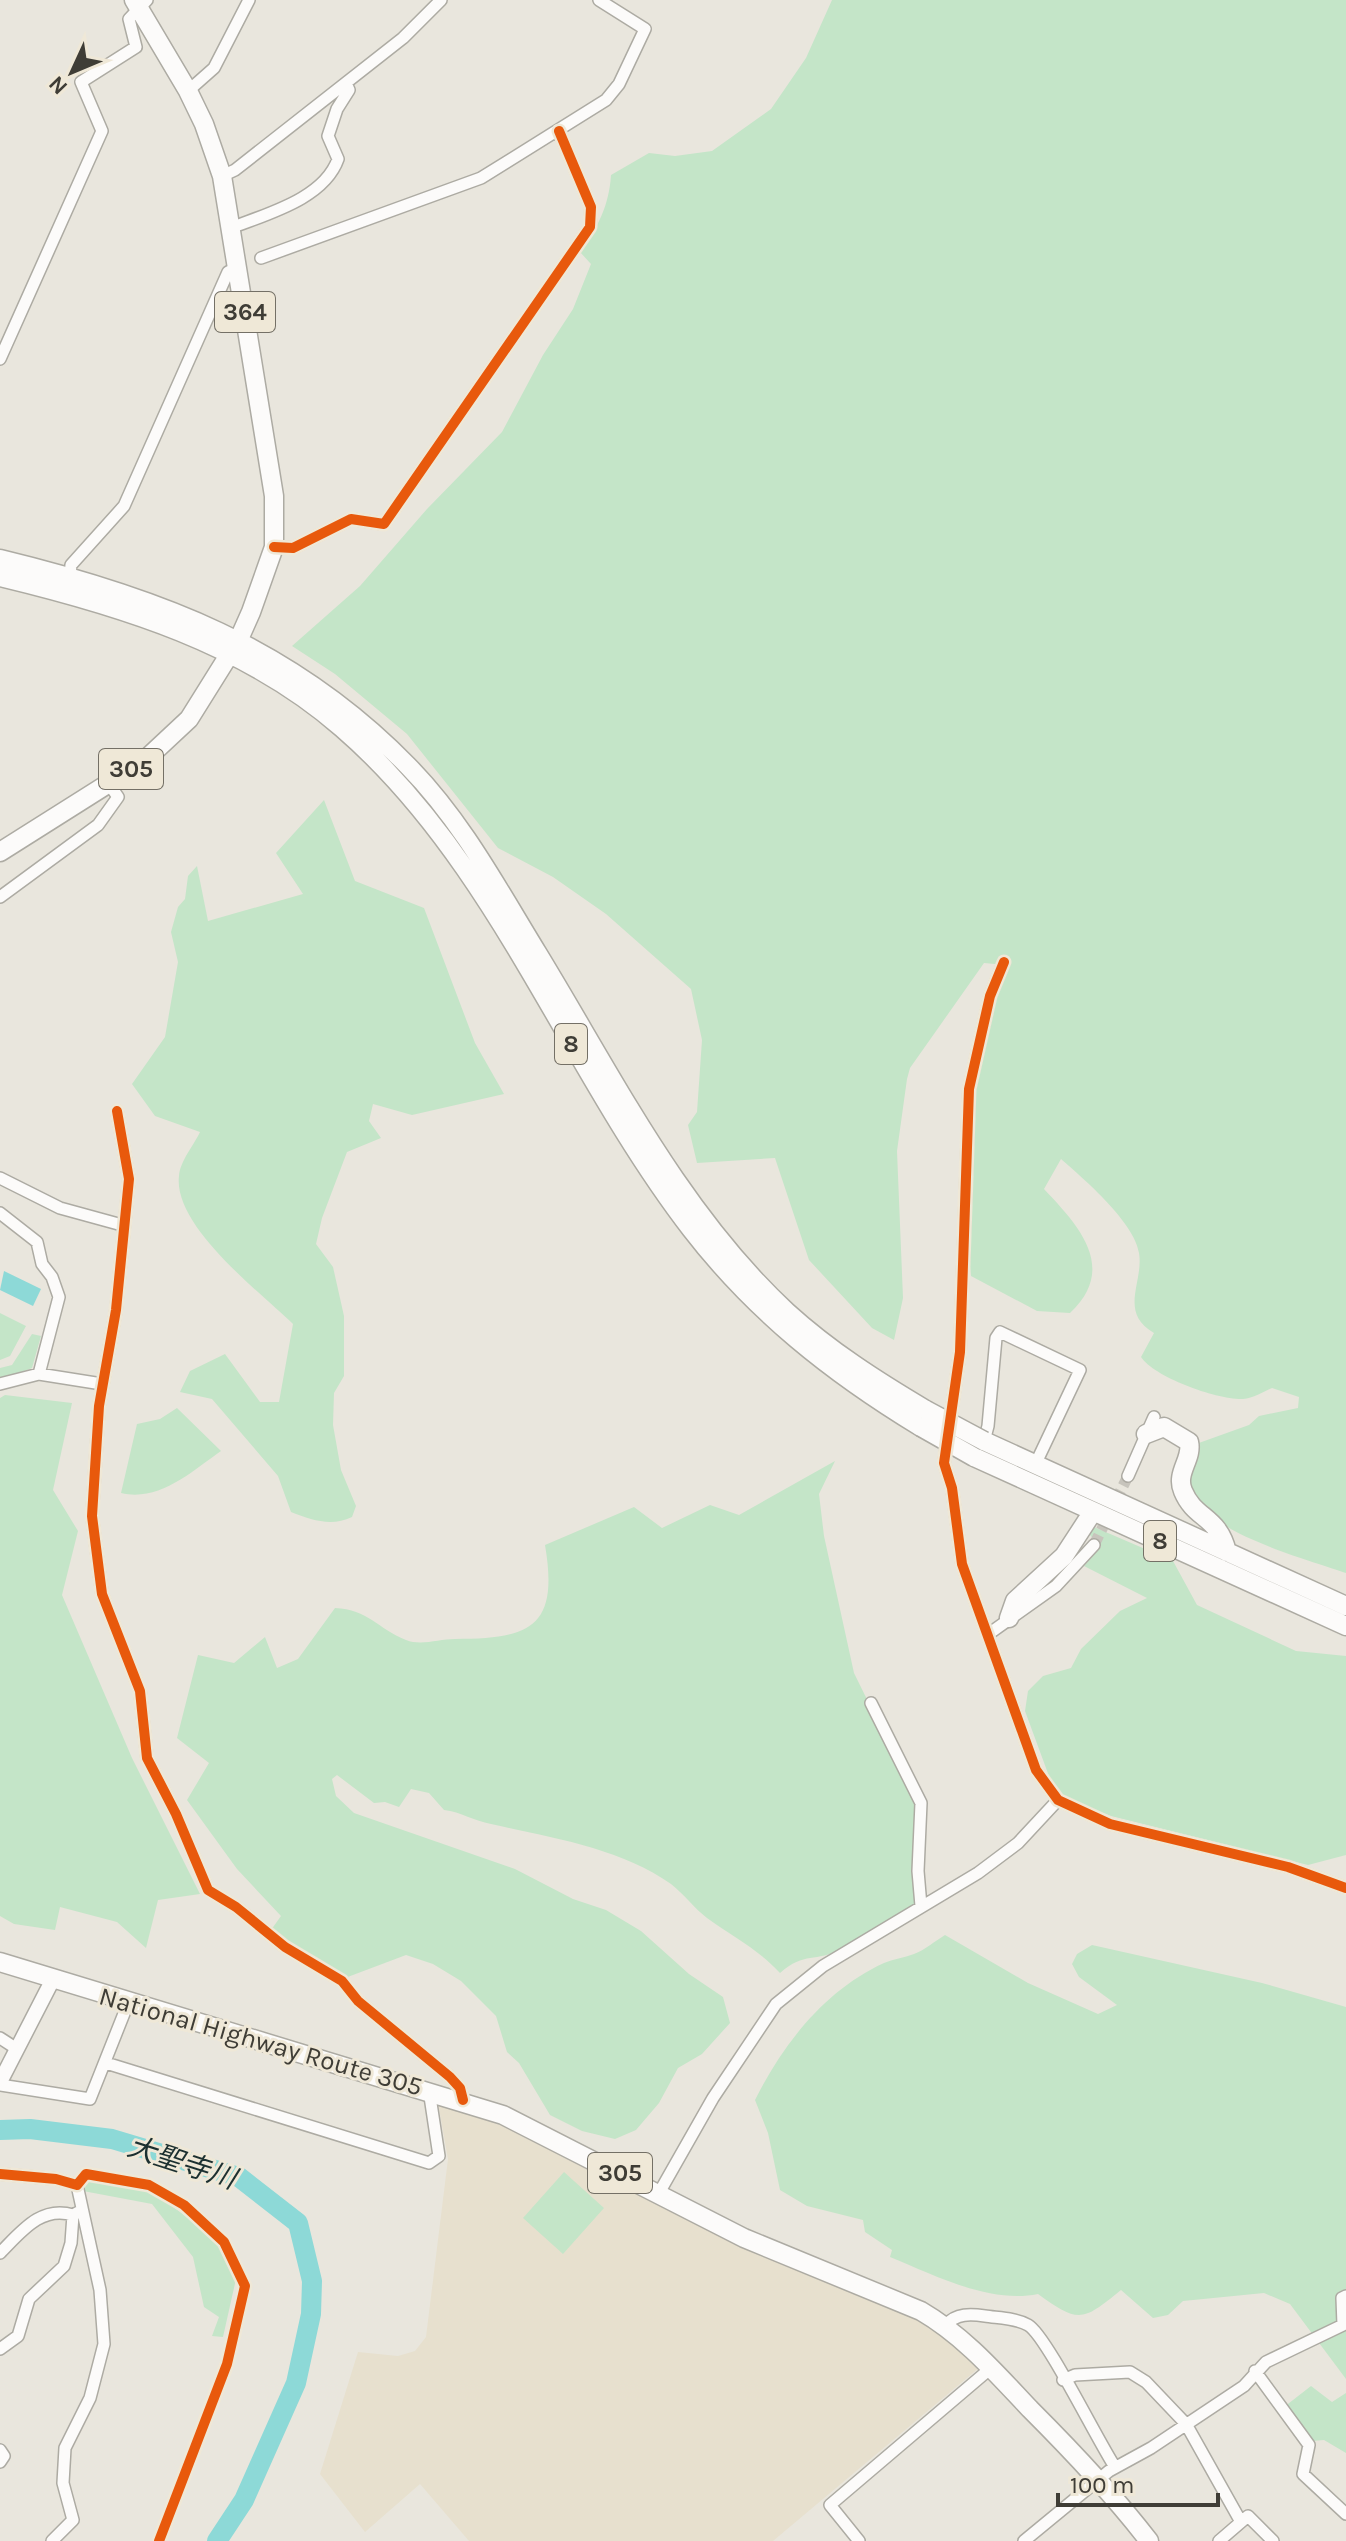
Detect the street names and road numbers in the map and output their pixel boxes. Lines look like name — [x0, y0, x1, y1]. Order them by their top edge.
road number: 364 — [215, 292, 275, 332]
road number: 305 — [99, 749, 163, 789]
road number: 8 — [555, 1024, 587, 1064]
road number: 8 — [1144, 1521, 1176, 1561]
street label: National Highway Route 305 — [96, 1980, 426, 2103]
road number: 305 — [588, 2153, 652, 2193]

